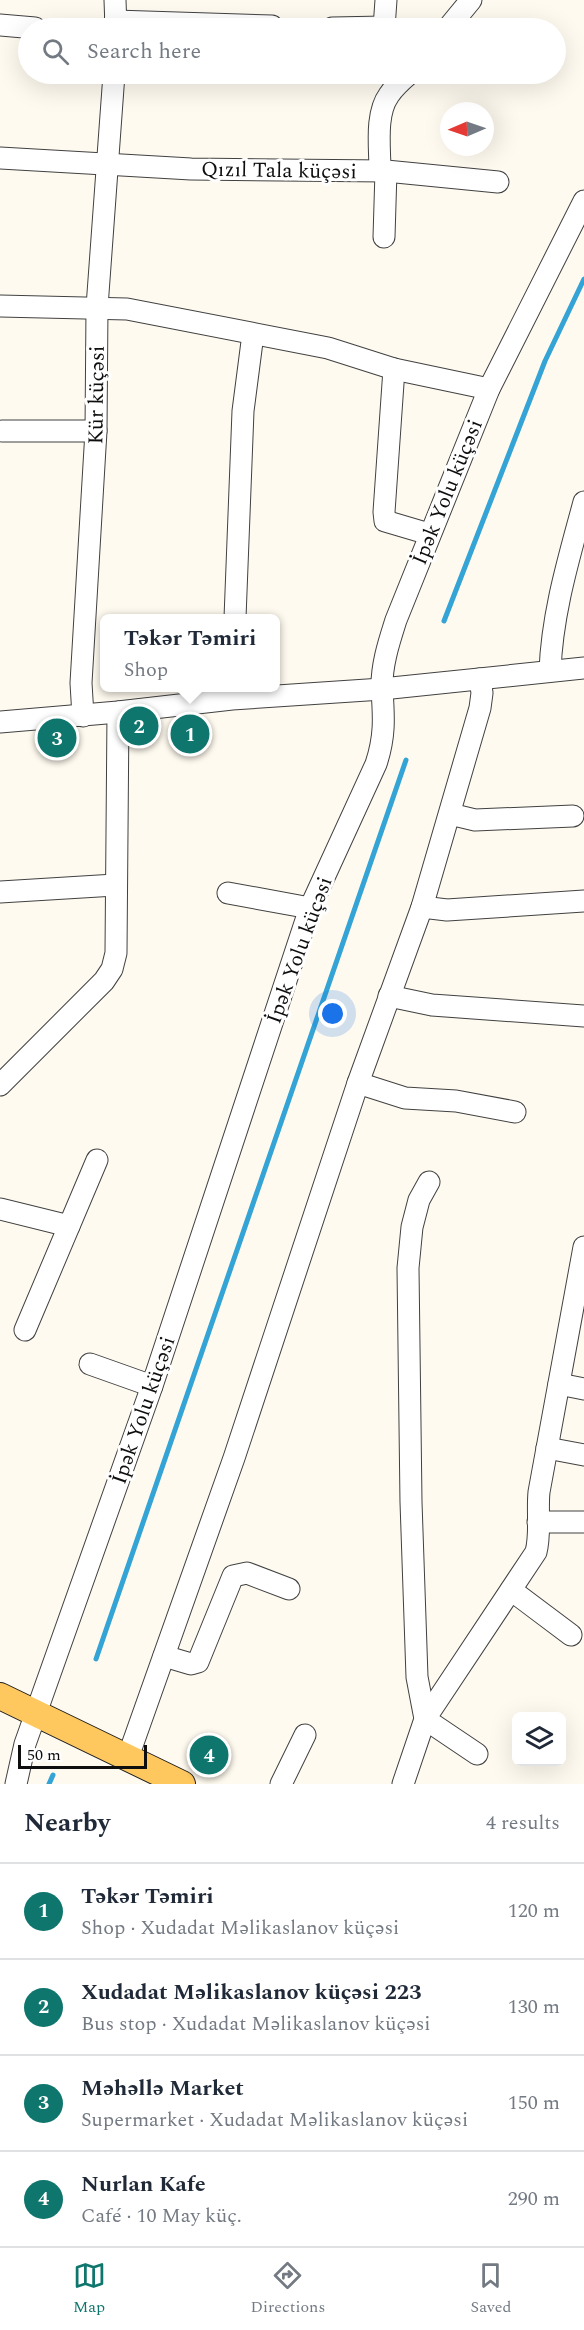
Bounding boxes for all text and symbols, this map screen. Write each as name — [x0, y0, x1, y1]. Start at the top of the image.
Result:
search box — [18, 18, 566, 84]
icon: search — [39, 35, 72, 68]
text: Search here — [87, 35, 201, 68]
north arrow — [440, 102, 494, 156]
street label: Qızıl Tala küçəsi — [201, 154, 357, 188]
street label: Kür küçəsi — [80, 345, 114, 445]
street label: İpək Yolu küçəsi — [404, 415, 492, 570]
popup — [100, 614, 280, 692]
text: Təkər Təmiri — [124, 622, 256, 655]
text: Shop — [124, 655, 168, 685]
pin: 2 — [120, 704, 158, 748]
pin: 1 — [170, 712, 210, 756]
pin: 3 — [38, 716, 76, 760]
street label: İpək Yolu küçəsi — [258, 872, 341, 1028]
your location — [318, 999, 347, 1028]
street label: İpək Yolu küçəsi — [104, 1332, 184, 1489]
map controls — [512, 1712, 566, 1766]
button: layers — [512, 1712, 566, 1766]
pin: 4 — [190, 1732, 228, 1778]
scale bar — [18, 1742, 147, 1770]
text: 50 m — [27, 1743, 61, 1767]
text: Nearby — [24, 1803, 110, 1843]
text: 4 results — [486, 1808, 560, 1838]
text: Təkər Təmiri — [81, 1880, 214, 1913]
text: 1 — [38, 1896, 49, 1926]
text: 120 m — [508, 1896, 560, 1926]
text: Shop · Xudadat Məlikaslanov küçəsi — [81, 1913, 399, 1943]
text: Xudadat Məlikaslanov küçəsi 223 — [81, 1976, 422, 2009]
text: 2 — [38, 1992, 49, 2022]
text: 130 m — [508, 1992, 560, 2022]
text: Bus stop · Xudadat Məlikaslanov küçəsi — [81, 2009, 431, 2039]
text: Məhəllə Market — [81, 2072, 244, 2105]
text: 3 — [38, 2088, 49, 2118]
text: 150 m — [508, 2088, 560, 2118]
text: Supermarket · Xudadat Məlikaslanov küçəsi — [81, 2105, 468, 2135]
text: Nurlan Kafe — [81, 2168, 206, 2201]
text: 4 — [38, 2184, 49, 2214]
text: 290 m — [508, 2184, 560, 2214]
text: Café · 10 May küç. — [81, 2201, 242, 2231]
tab: Map — [73, 2259, 106, 2319]
tab: Directions — [251, 2259, 325, 2319]
tab: Saved — [470, 2259, 511, 2319]

